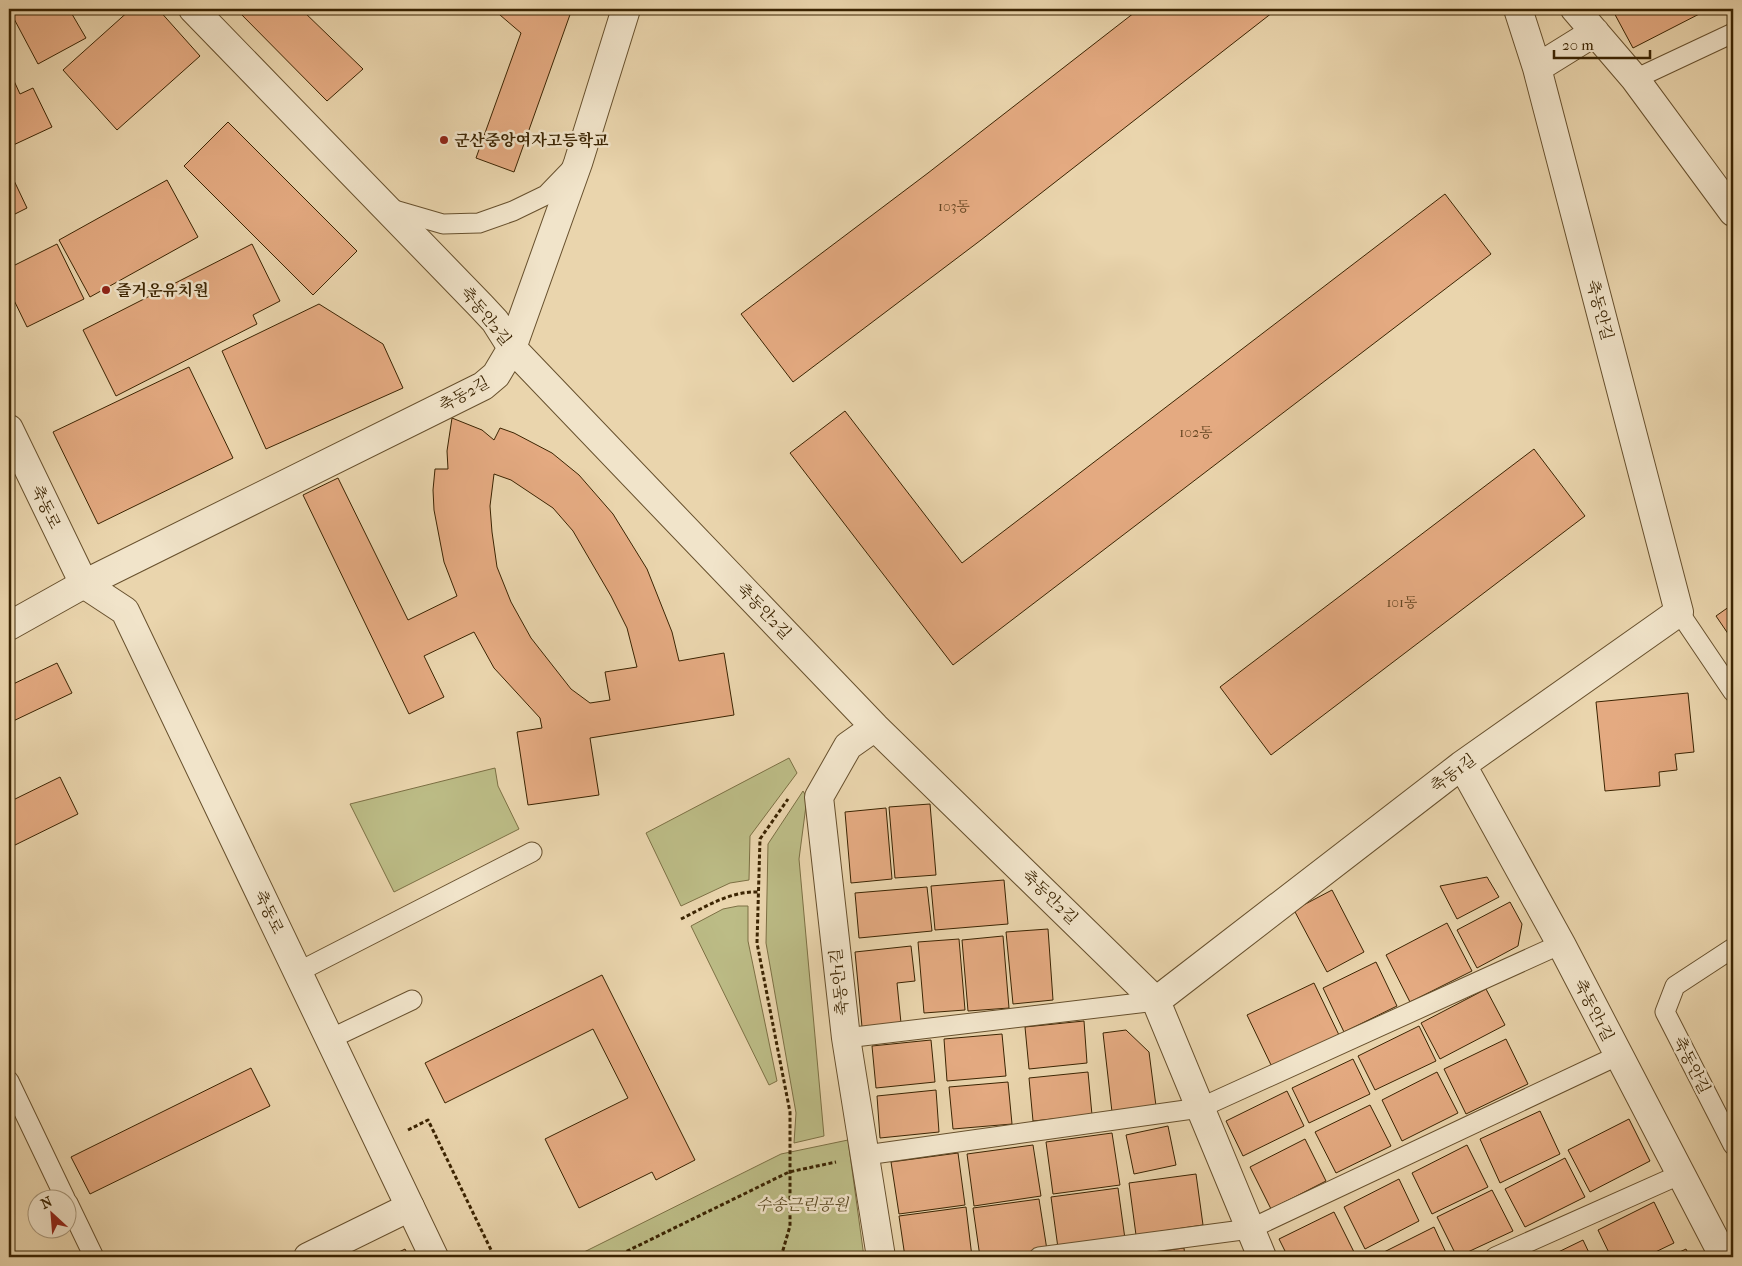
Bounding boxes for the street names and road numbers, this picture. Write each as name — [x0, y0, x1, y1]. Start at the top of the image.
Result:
street label: 축동안길 — [1583, 278, 1617, 342]
street label: 축동안2길 — [457, 283, 515, 349]
street label: 축동2길 — [436, 372, 492, 416]
street label: 축동로 — [27, 482, 65, 532]
street label: 축동안2길 — [733, 579, 795, 643]
street label: 축동1길 — [1426, 750, 1480, 796]
street label: 축동안2길 — [1018, 866, 1082, 928]
street label: 축동로 — [250, 887, 288, 937]
street label: 축동안1길 — [826, 947, 852, 1017]
street label: 축동안1길 — [1570, 976, 1618, 1044]
street label: 축동안길 — [1670, 1033, 1714, 1097]

